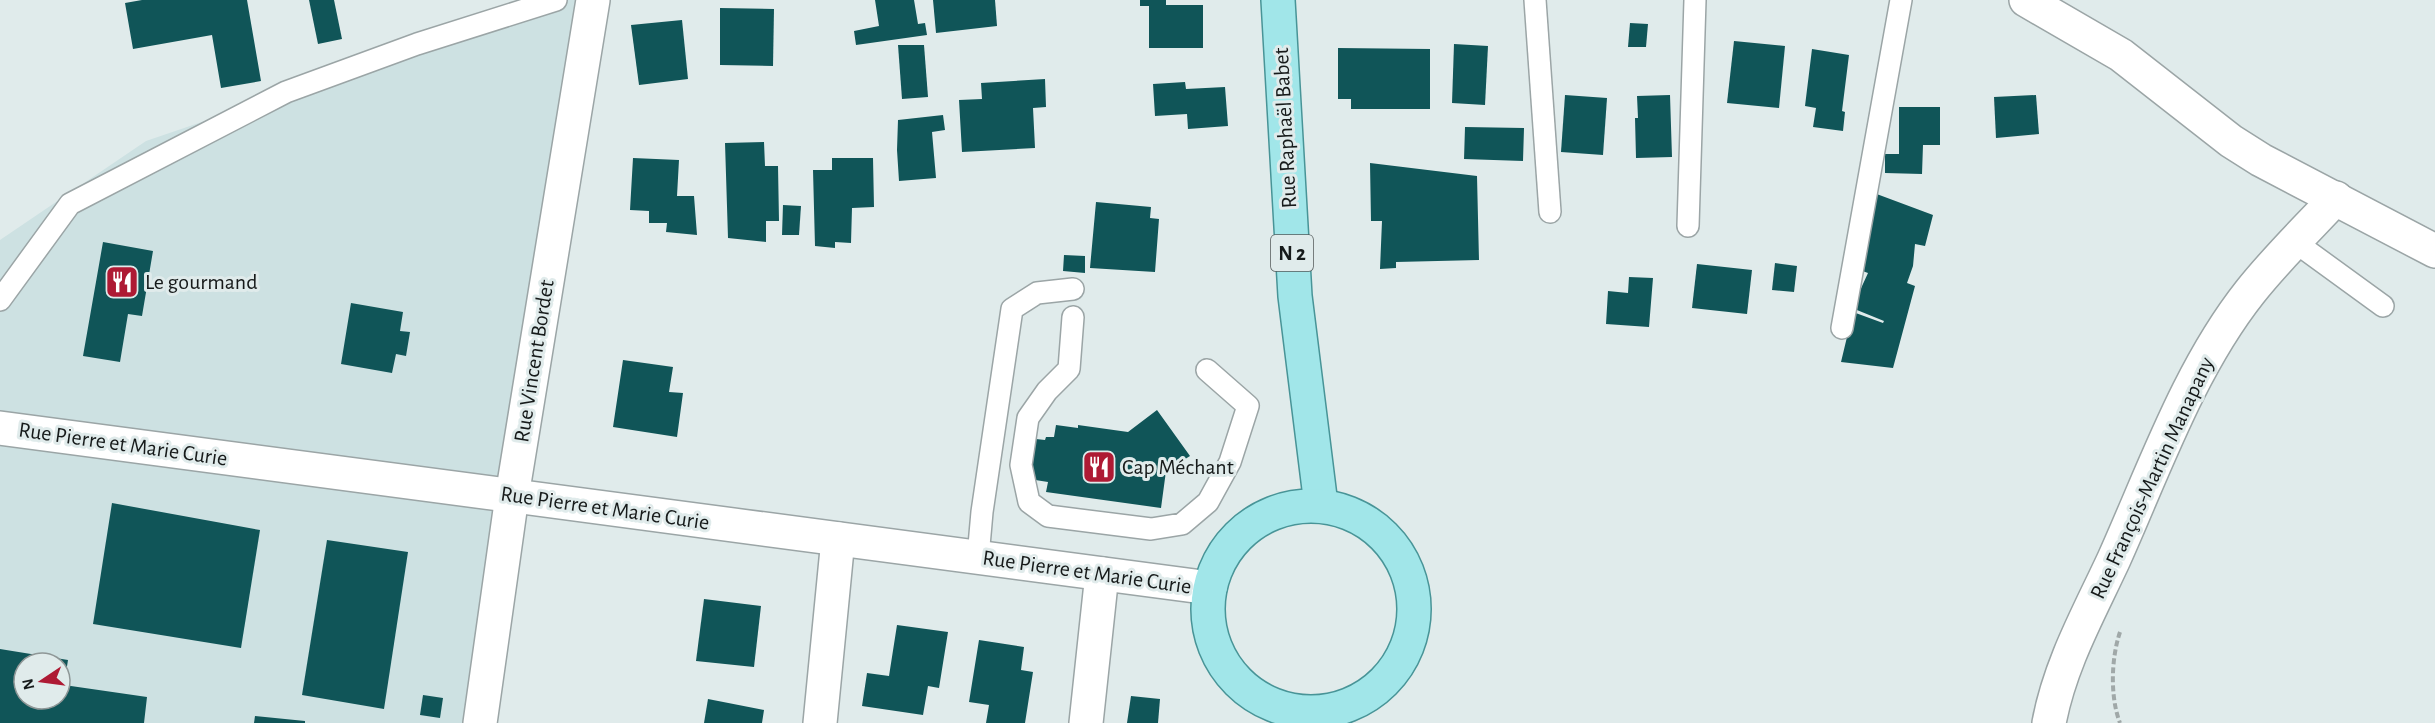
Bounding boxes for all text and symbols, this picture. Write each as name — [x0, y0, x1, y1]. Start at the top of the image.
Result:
street label: Rue Raphaël Babet — [1270, 47, 1300, 209]
road number: N 2 — [1271, 235, 1313, 271]
restaurant icon: Le gourmand — [104, 264, 140, 300]
place label: Le gourmand — [145, 271, 258, 293]
street label: Rue Vincent Bordet — [510, 278, 558, 444]
street label: Rue François-Martin Manapany — [2086, 353, 2218, 602]
street label: Rue Pierre et Marie Curie — [17, 418, 229, 470]
restaurant icon: Cap Méchant — [1081, 449, 1117, 485]
place label: Cap Méchant — [1122, 456, 1234, 478]
street label: Rue Pierre et Marie Curie — [499, 482, 711, 534]
street label: Rue Pierre et Marie Curie — [981, 546, 1193, 598]
north arrow — [12, 651, 72, 711]
text: N — [19, 677, 37, 691]

